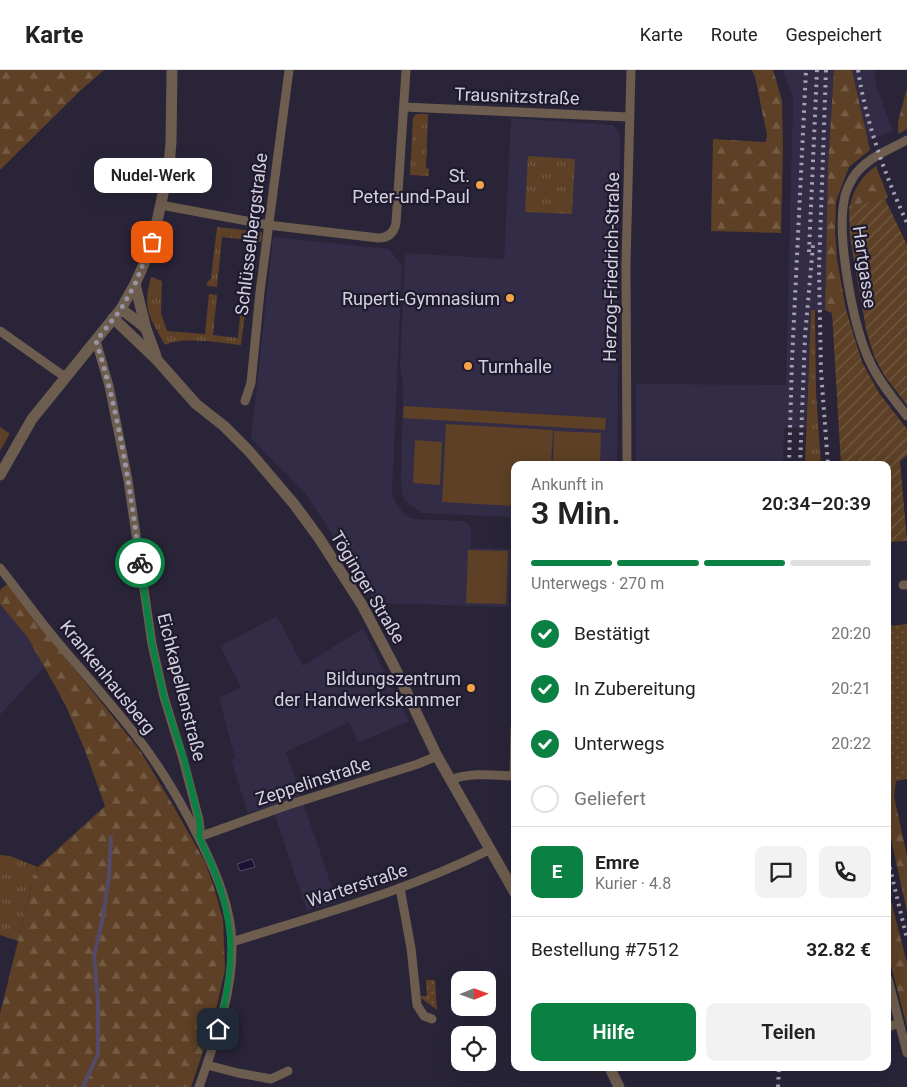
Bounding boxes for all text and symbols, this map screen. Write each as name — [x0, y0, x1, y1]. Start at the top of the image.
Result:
text: Karte — [25, 21, 84, 49]
text: Karte — [640, 24, 683, 45]
text: Route — [711, 24, 758, 45]
text: Gespeichert — [786, 24, 882, 45]
street label: Trausnitzstraße — [454, 83, 580, 109]
street label: Schlüsselbergstraße — [231, 152, 271, 316]
callout: Nudel-Werk — [93, 157, 211, 192]
place label: St. Peter-und-Paul — [352, 165, 470, 207]
text: Nudel-Werk — [111, 166, 195, 185]
street label: Herzog-Friedrich-Straße — [599, 172, 623, 362]
marker: St. Peter-und-Paul — [474, 179, 486, 191]
pin — [131, 221, 173, 263]
street label: Hartgasse — [849, 224, 881, 310]
icon: bag — [138, 228, 166, 256]
place label: Ruperti-Gymnasium — [342, 288, 500, 309]
marker: Ruperti-Gymnasium — [504, 292, 516, 304]
place label: Turnhalle — [478, 356, 552, 377]
marker: Turnhalle — [462, 360, 474, 372]
text: Ankunft in — [531, 475, 604, 494]
text: 20:34–20:39 — [762, 492, 871, 515]
text: 3 Min. — [531, 494, 621, 532]
street label: Töginger Straße — [326, 527, 410, 647]
courier — [115, 538, 165, 588]
icon: bike — [126, 549, 154, 577]
text: Unterwegs · 270 m — [531, 574, 664, 593]
street label: Eichkapellenstraße — [153, 611, 211, 763]
street label: Krankenhausberg — [56, 616, 160, 738]
icon: check — [531, 620, 559, 648]
text: Bestätigt — [574, 622, 650, 645]
text: 20:20 — [831, 624, 871, 643]
place label: Bildungszentrum der Handwerkskammer — [274, 668, 461, 710]
icon: check — [531, 675, 559, 703]
text: In Zubereitung — [574, 677, 696, 700]
text: 20:21 — [831, 679, 871, 698]
marker: Bildungszentrum der Handwerkskammer — [465, 682, 477, 694]
icon: check — [531, 730, 559, 758]
text: Unterwegs — [574, 732, 665, 755]
text: 20:22 — [831, 734, 871, 753]
street label: Zeppelinstraße — [253, 753, 373, 809]
text: Geliefert — [574, 787, 646, 810]
button: chat — [755, 846, 807, 898]
button: phone — [819, 846, 871, 898]
text: Emre — [595, 851, 639, 874]
street label: Warterstraße — [304, 859, 410, 911]
text: E — [552, 860, 562, 883]
text: Kurier · 4.8 — [595, 874, 671, 893]
text: Bestellung #7512 — [531, 938, 679, 961]
text: 32.82 € — [806, 938, 871, 961]
north arrow — [451, 971, 496, 1016]
map controls — [451, 971, 496, 1071]
button: Hilfe — [531, 1003, 696, 1061]
button: Teilen — [706, 1003, 871, 1061]
pin — [197, 1008, 239, 1050]
icon: home — [204, 1015, 232, 1043]
button: locate — [451, 1026, 496, 1071]

